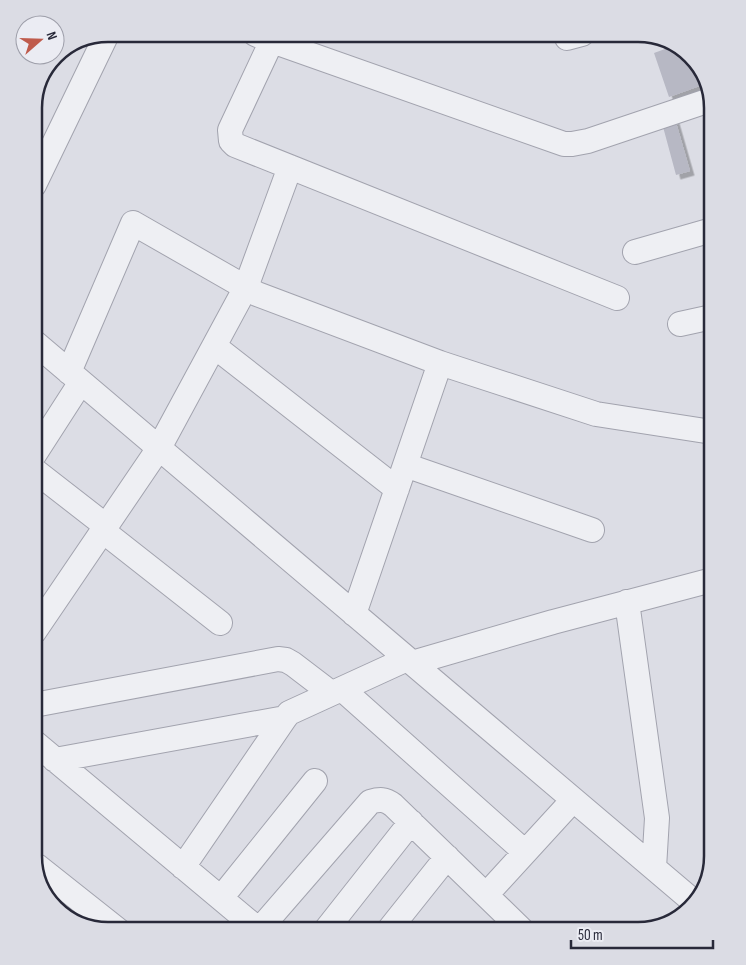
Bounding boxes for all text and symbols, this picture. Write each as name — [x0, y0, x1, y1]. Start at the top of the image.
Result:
north arrow — [15, 15, 65, 65]
text: N — [42, 29, 61, 42]
scale bar — [571, 918, 714, 950]
text: 50 m — [578, 926, 603, 945]

